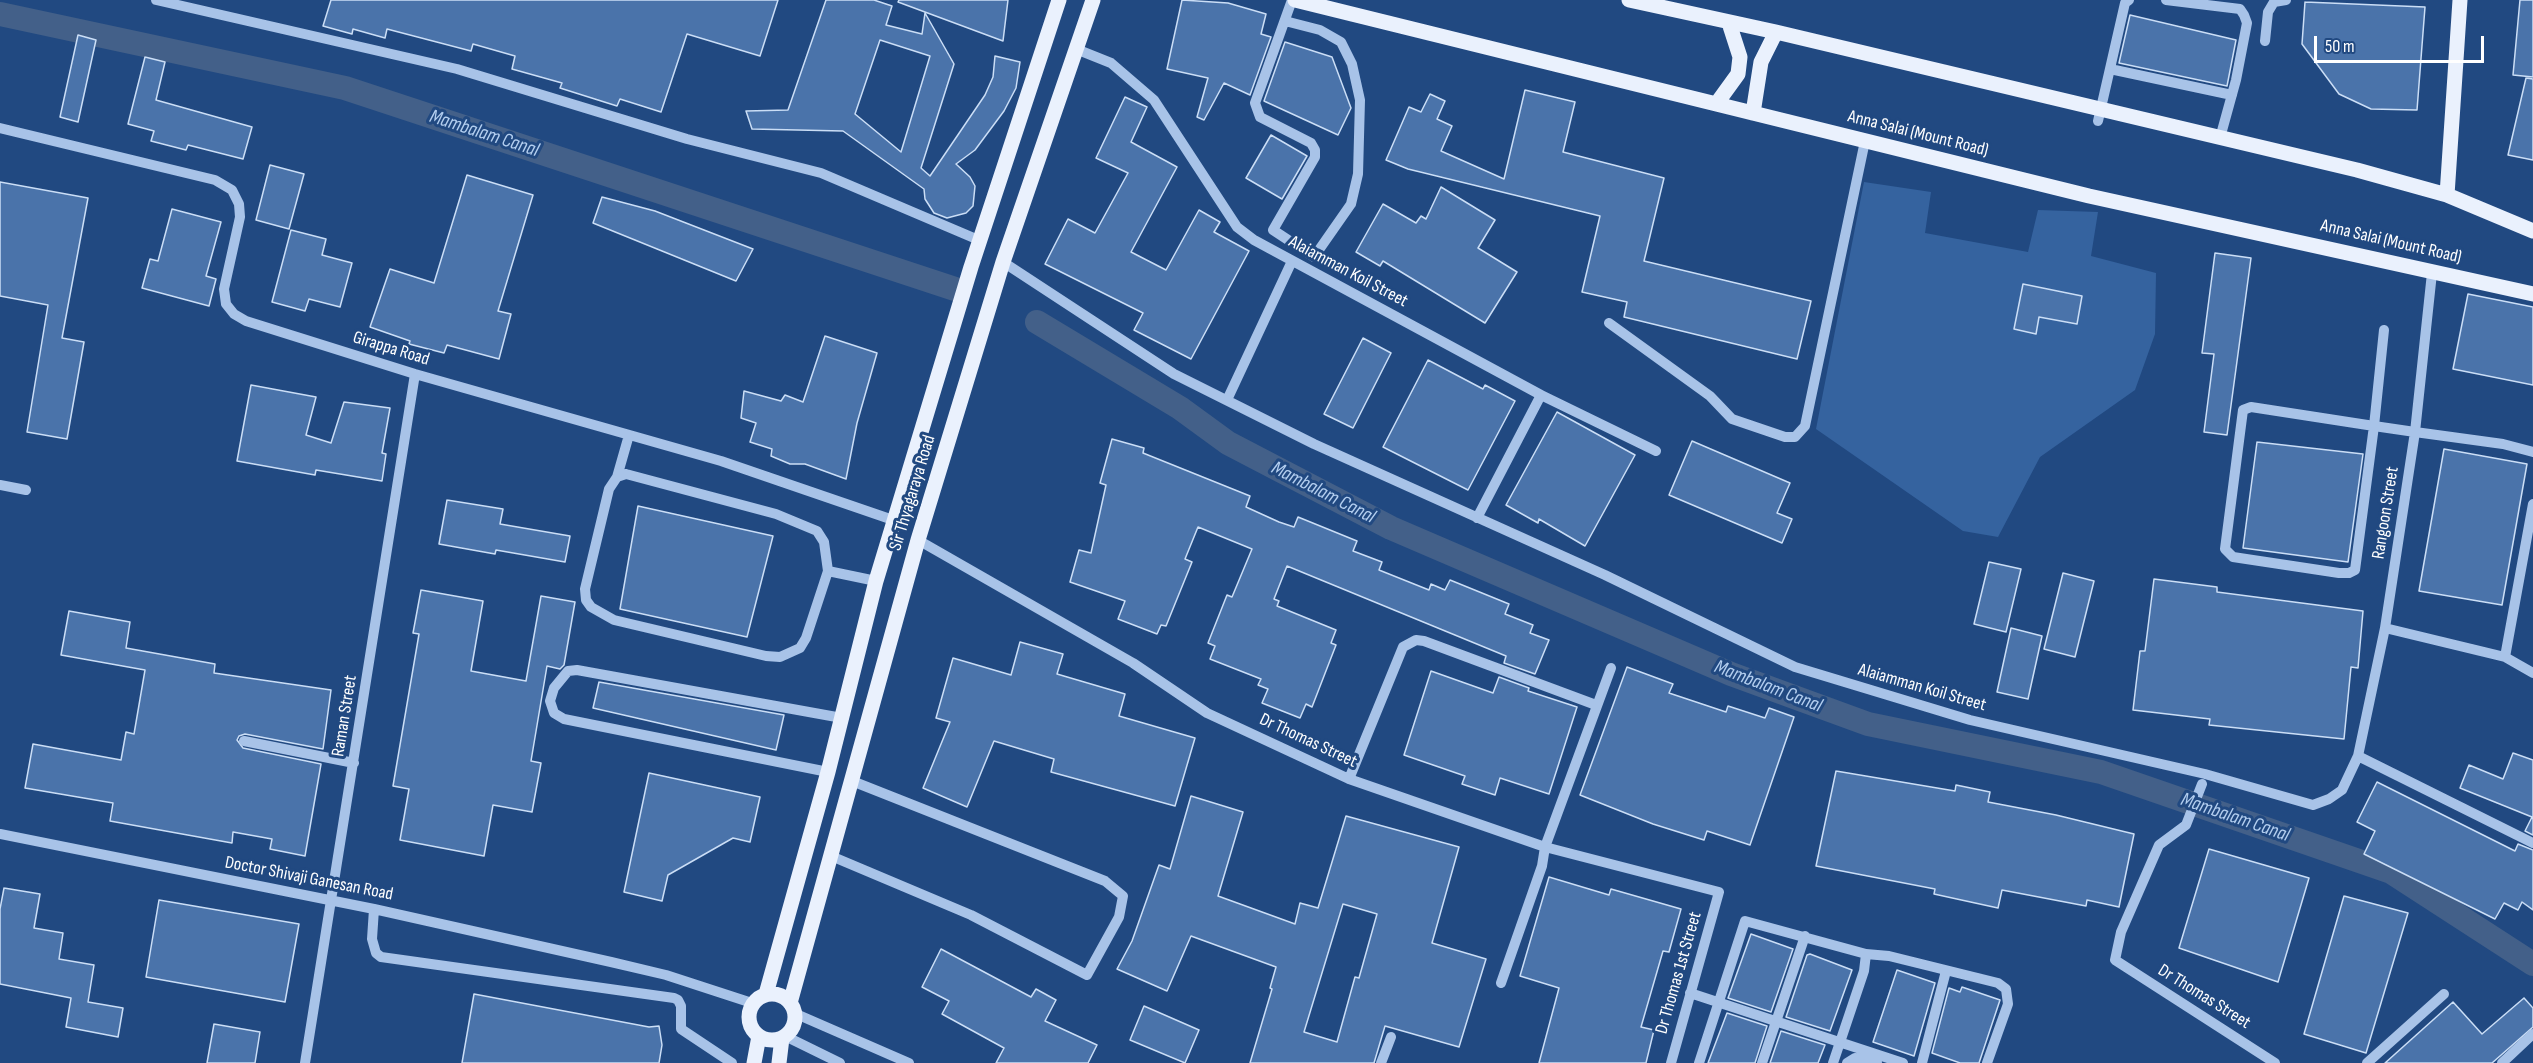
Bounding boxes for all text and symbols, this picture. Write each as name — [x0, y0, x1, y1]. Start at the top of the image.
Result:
scale bar — [2317, 24, 2486, 62]
text: 50 m — [2325, 36, 2355, 57]
water label: Mambalam Canal — [426, 105, 542, 163]
street label: Anna Salai (Mount Road) — [1846, 106, 1990, 162]
street label: Anna Salai (Mount Road) — [2318, 215, 2464, 269]
street label: Alaiamman Koil Street — [1285, 231, 1411, 313]
street label: Girappa Road — [350, 327, 432, 371]
street label: Sir Thyagaraya Road — [885, 433, 941, 553]
water label: Mambalam Canal — [1267, 457, 1379, 529]
street label: Rangoon Street — [2368, 465, 2404, 561]
water label: Mambalam Canal — [1711, 655, 1825, 719]
street label: Alaiamman Koil Street — [1856, 659, 1988, 717]
street label: Raman Street — [328, 674, 362, 758]
street label: Dr Thomas Street — [1256, 709, 1360, 773]
water label: Mambalam Canal — [2177, 788, 2293, 848]
street label: Doctor Shivaji Ganesan Road — [223, 852, 395, 906]
street label: Dr Thomas 1st Street — [1651, 909, 1707, 1037]
street label: Dr Thomas Street — [2154, 960, 2254, 1034]

